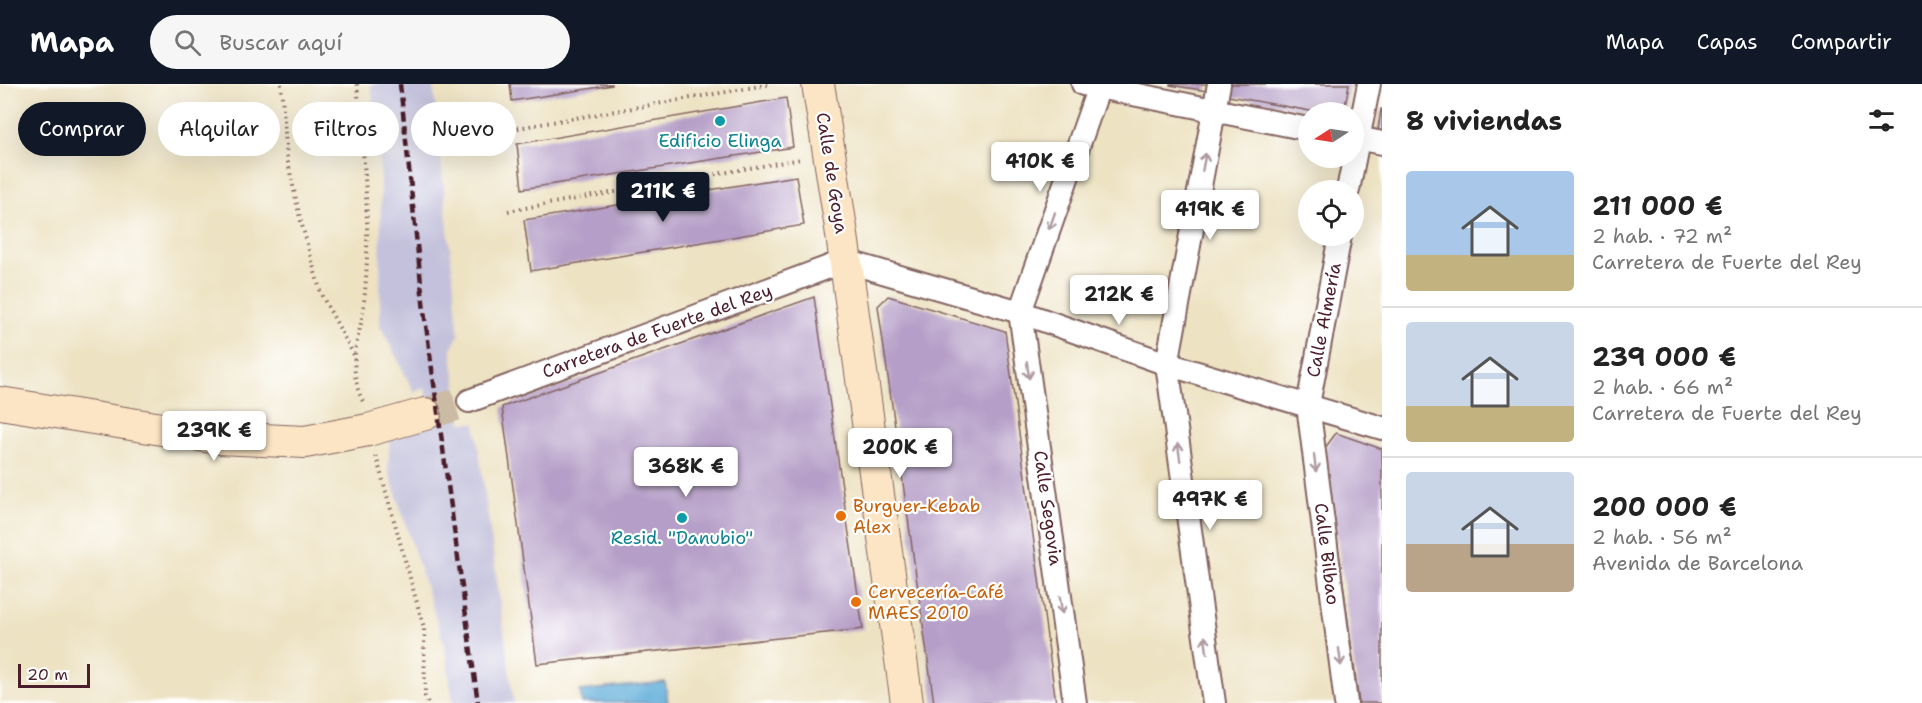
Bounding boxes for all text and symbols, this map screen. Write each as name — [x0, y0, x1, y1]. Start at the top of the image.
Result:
search box — [150, 15, 570, 69]
text: Mapa — [30, 23, 114, 61]
icon: search — [171, 26, 204, 59]
text: Buscar aquí — [219, 28, 342, 57]
text: Mapa — [1606, 28, 1664, 56]
text: Capas — [1697, 28, 1758, 56]
text: Compartir — [1791, 28, 1892, 56]
chip: Comprar — [18, 102, 146, 156]
chip: Alquilar — [158, 102, 280, 156]
chip: Filtros — [292, 102, 399, 156]
chip: Nuevo — [411, 102, 516, 156]
north arrow — [1298, 102, 1364, 168]
map controls — [1298, 102, 1364, 246]
text: 8 viviendas — [1406, 103, 1562, 138]
icon: filters — [1865, 104, 1898, 137]
street label: Calle de Goya — [811, 111, 853, 235]
marker: Edificio Elinga — [713, 114, 727, 128]
place label: Edificio Elinga — [658, 129, 782, 153]
pin: 410K € — [991, 142, 1089, 193]
text: 410K € — [1005, 148, 1075, 174]
one-way arrow — [1199, 153, 1210, 172]
pin: 211K € — [614, 172, 712, 223]
text: 211K € — [630, 178, 696, 204]
button: locate — [1298, 180, 1364, 246]
text: 211 000 € — [1592, 188, 1723, 223]
pin: 419K € — [1161, 190, 1259, 241]
icon: home — [1454, 195, 1526, 267]
text: 419K € — [1175, 196, 1245, 222]
one-way arrow — [1046, 211, 1057, 230]
text: 2 hab. · 72 m² — [1592, 223, 1732, 249]
text: Carretera de Fuerte del Rey — [1592, 249, 1862, 275]
street label: Calle Almería — [1301, 261, 1347, 379]
pin: 212K € — [1070, 275, 1168, 326]
street label: Carretera de Fuerte del Rey — [539, 278, 775, 384]
text: 212K € — [1084, 281, 1154, 307]
text: 239 000 € — [1592, 339, 1736, 374]
icon: home — [1454, 346, 1526, 418]
one-way arrow — [1023, 360, 1034, 380]
text: 2 hab. · 66 m² — [1592, 374, 1733, 400]
text: Carretera de Fuerte del Rey — [1592, 400, 1862, 426]
pin: 239K € — [165, 411, 263, 462]
text: 239K € — [176, 417, 252, 443]
pin: 200K € — [851, 428, 949, 479]
text: 200K € — [862, 434, 938, 460]
one-way arrow — [1174, 443, 1185, 462]
pin: 368K € — [637, 447, 735, 498]
street label: Calle Segovia — [1028, 449, 1068, 567]
text: 368K € — [648, 453, 724, 479]
one-way arrow — [1310, 453, 1321, 473]
pin: 497K € — [1161, 480, 1259, 531]
text: 497K € — [1172, 486, 1248, 512]
text: 200 000 € — [1592, 489, 1737, 524]
place label: Burguer-Kebab Alex — [853, 494, 980, 539]
icon: home — [1454, 496, 1526, 568]
street label: Calle Bilbao — [1309, 502, 1345, 606]
marker: Burguer-Kebab Alex — [834, 509, 848, 523]
marker: Resid. "Danubio" — [675, 511, 689, 525]
text: 2 hab. · 56 m² — [1592, 524, 1732, 550]
place label: Resid. "Danubio" — [611, 526, 753, 550]
text: Avenida de Barcelona — [1592, 550, 1803, 576]
place label: Cervecería-Café MAES 2010 — [868, 580, 1004, 625]
one-way arrow — [1056, 594, 1067, 614]
marker: Cervecería-Café MAES 2010 — [849, 595, 863, 609]
one-way arrow — [1200, 636, 1211, 655]
one-way arrow — [1335, 646, 1346, 666]
scale bar — [18, 661, 90, 688]
text: 20 m — [27, 664, 68, 685]

